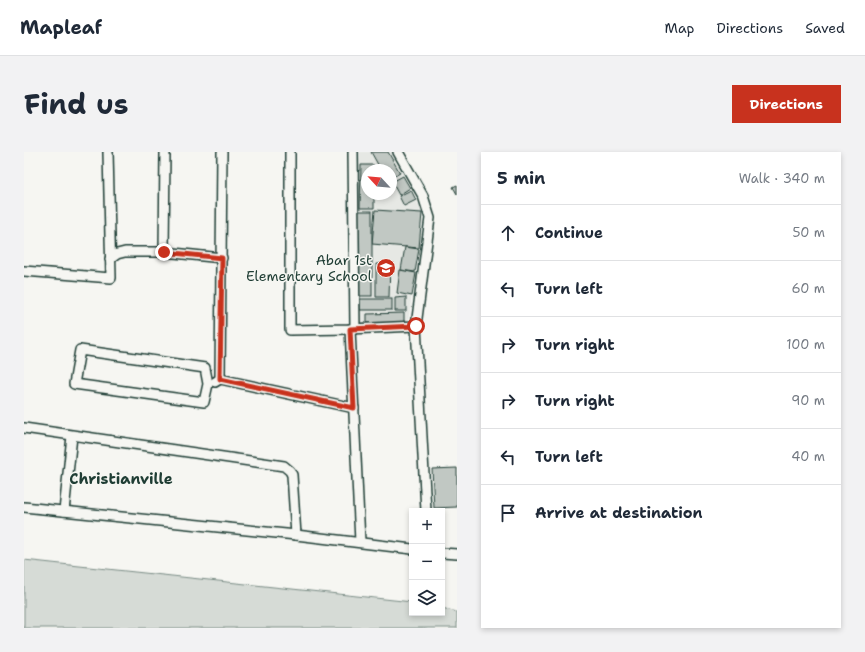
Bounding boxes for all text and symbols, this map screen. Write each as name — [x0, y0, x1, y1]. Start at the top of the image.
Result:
text: Mapleaf — [20, 15, 102, 40]
text: Map — [665, 19, 695, 37]
text: Directions — [717, 19, 783, 37]
text: Saved — [805, 19, 845, 37]
text: Find us — [24, 85, 129, 123]
button: Directions — [732, 85, 841, 123]
north arrow — [361, 164, 397, 200]
text: 5 min — [497, 167, 545, 189]
text: Walk · 340 m — [739, 170, 825, 187]
icon: ahead — [497, 222, 519, 244]
text: Continue — [535, 223, 603, 243]
text: 50 m — [792, 224, 825, 241]
route end — [155, 243, 173, 261]
place label: Abar 1st Elementary School — [246, 251, 373, 285]
school or university icon: Abar 1st Elementary School — [375, 257, 397, 279]
icon: left — [497, 278, 519, 300]
text: Turn left — [535, 279, 603, 299]
text: 60 m — [792, 280, 825, 297]
route start — [407, 317, 425, 335]
icon: right — [497, 334, 519, 356]
text: Turn right — [535, 335, 615, 355]
text: 100 m — [786, 336, 825, 353]
icon: right — [497, 390, 519, 412]
text: Turn right — [535, 391, 615, 411]
text: 90 m — [791, 392, 825, 409]
icon: left — [497, 446, 519, 468]
text: Turn left — [535, 447, 603, 467]
text: 40 m — [791, 448, 825, 465]
district label: Christianville — [69, 469, 173, 489]
icon: arrive — [497, 502, 519, 524]
text: Arrive at destination — [535, 503, 703, 523]
map controls — [409, 508, 445, 616]
button: + — [409, 508, 445, 544]
button: − — [409, 544, 445, 580]
button: layers — [409, 580, 445, 616]

